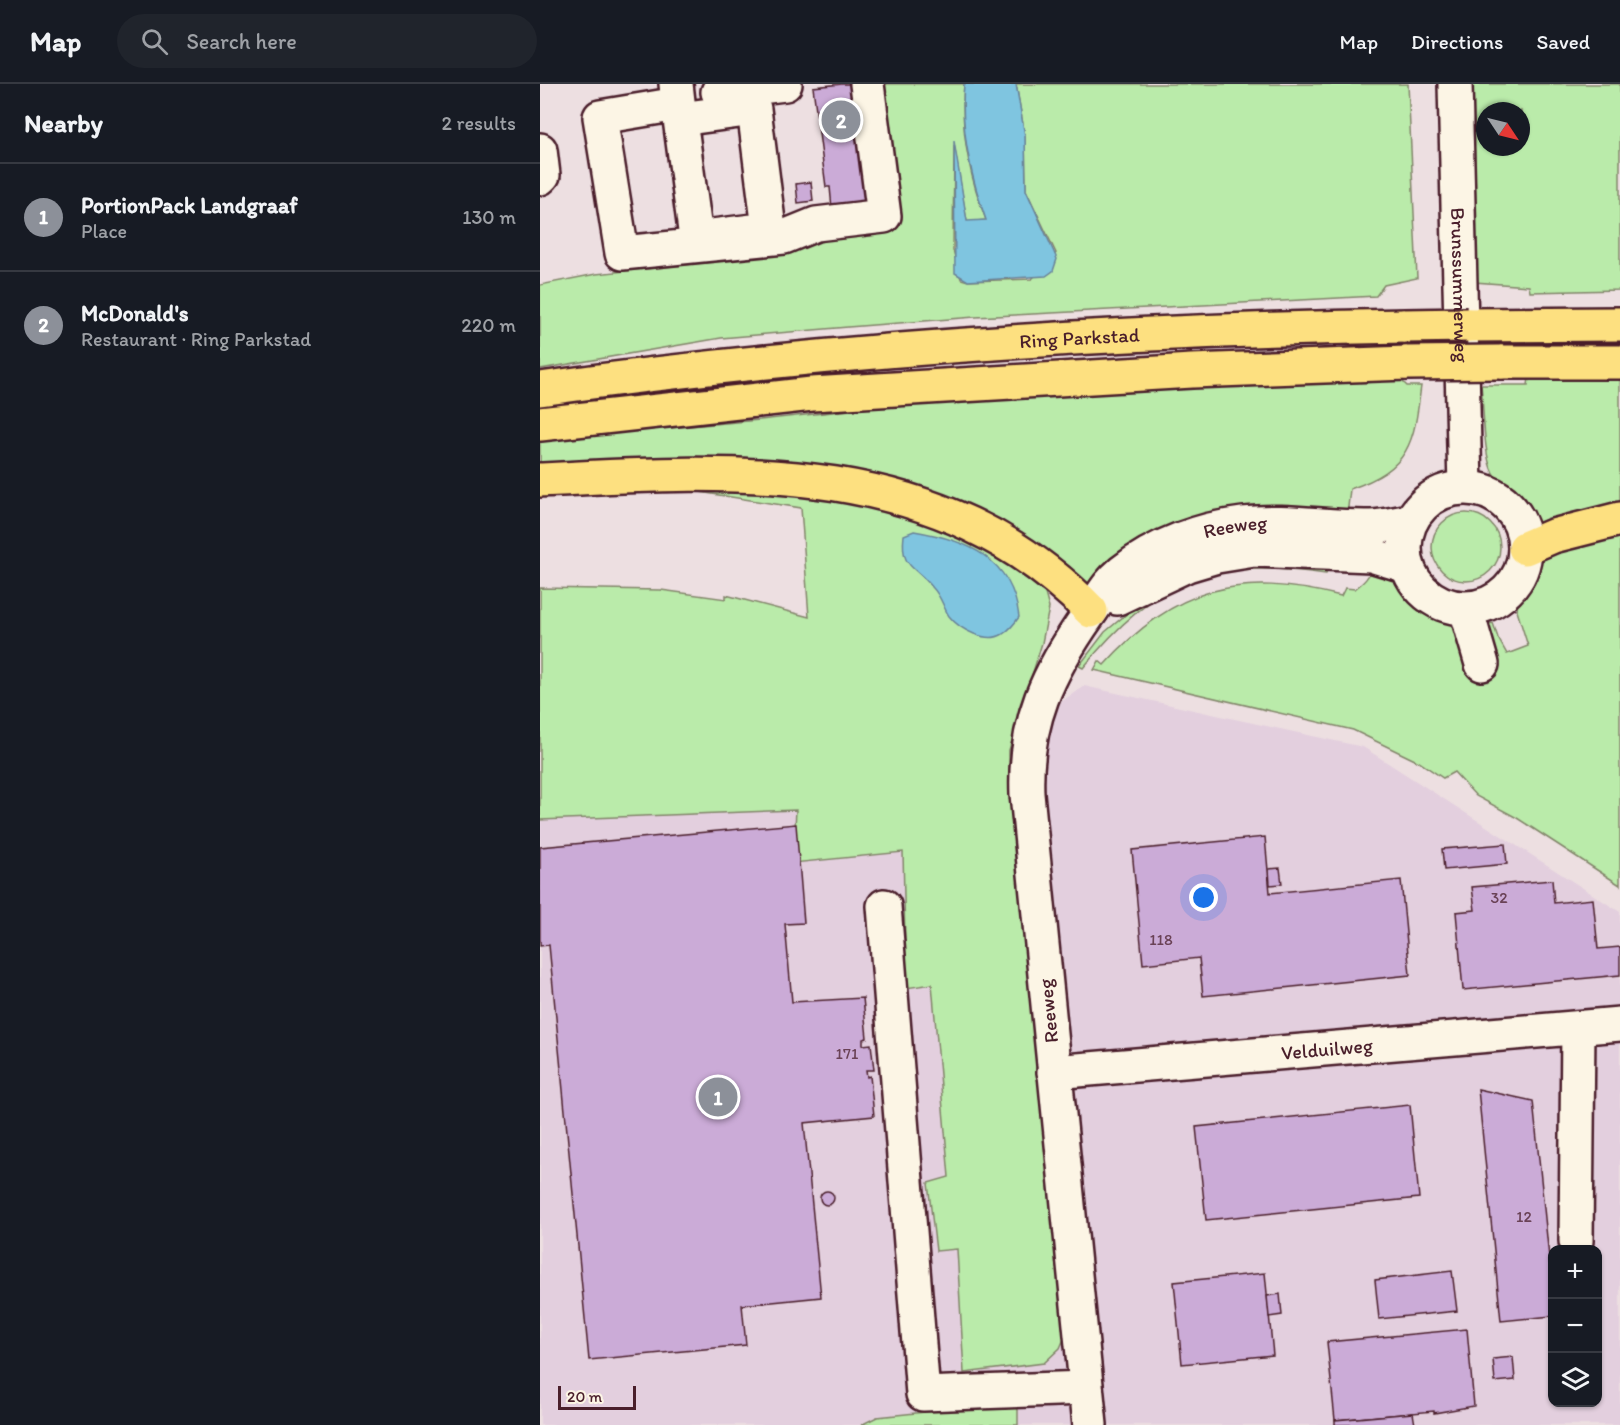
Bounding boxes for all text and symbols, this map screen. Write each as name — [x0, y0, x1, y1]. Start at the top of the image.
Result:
search box — [117, 14, 537, 68]
text: Map — [30, 24, 81, 58]
icon: search — [138, 25, 171, 58]
text: Search here — [186, 28, 297, 55]
text: Map — [1340, 29, 1378, 54]
text: Directions — [1411, 29, 1503, 54]
text: Saved — [1536, 29, 1590, 54]
pin: 2 — [822, 98, 860, 142]
north arrow — [1476, 102, 1530, 156]
text: Nearby — [24, 107, 103, 139]
text: 2 results — [442, 111, 516, 135]
text: PortionPack Landgraaf — [81, 192, 298, 219]
text: 1 — [39, 205, 48, 229]
text: 130 m — [462, 205, 516, 229]
street label: Brunssummerweg — [1446, 207, 1474, 364]
text: Place — [81, 219, 127, 243]
text: McDonald's — [81, 300, 189, 327]
text: 2 — [38, 313, 49, 337]
text: 220 m — [461, 313, 516, 337]
street label: Ring Parkstad — [1018, 323, 1140, 353]
text: Restaurant · Ring Parkstad — [81, 327, 311, 351]
street label: Reeweg — [1201, 510, 1268, 543]
your location — [1189, 883, 1218, 912]
house number: 32 — [1490, 888, 1508, 907]
house number: 118 — [1149, 930, 1173, 949]
street label: Reeweg — [1033, 977, 1063, 1044]
street label: Velduilweg — [1280, 1033, 1375, 1065]
house number: 171 — [836, 1044, 859, 1063]
pin: 1 — [698, 1074, 738, 1120]
house number: 12 — [1516, 1207, 1533, 1226]
map controls — [1548, 1245, 1602, 1407]
button: + — [1548, 1245, 1602, 1299]
button: − — [1548, 1299, 1602, 1353]
button: layers — [1548, 1353, 1602, 1407]
scale bar — [558, 1383, 636, 1410]
text: 20 m — [567, 1387, 602, 1406]

